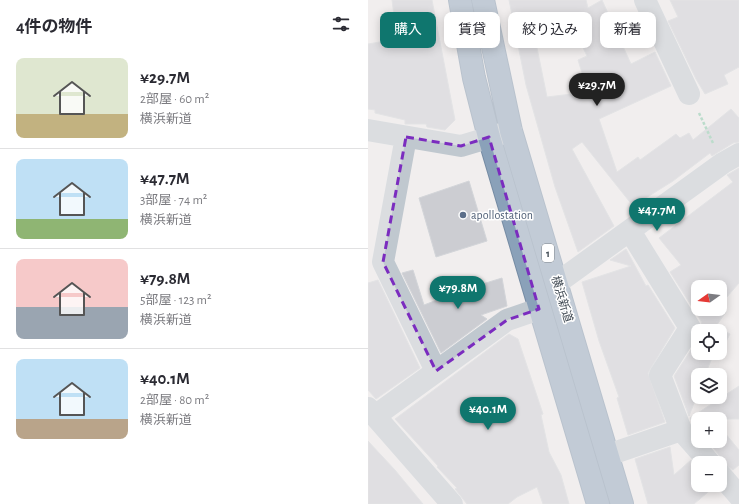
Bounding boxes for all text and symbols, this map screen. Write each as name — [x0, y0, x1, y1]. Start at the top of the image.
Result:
chip: 購入 — [380, 12, 436, 48]
chip: 賃貸 — [444, 12, 500, 48]
chip: 絞り込み — [508, 12, 592, 48]
chip: 新着 — [600, 12, 656, 48]
icon: filters — [330, 13, 352, 35]
text: 4件の物件 — [16, 18, 93, 35]
text: ¥29.7M — [140, 69, 190, 86]
pin: ¥29.7M — [564, 73, 630, 107]
icon: home — [48, 74, 96, 122]
text: ¥29.7M — [578, 79, 616, 92]
text: 2部屋 · 60 m² — [140, 93, 209, 106]
text: 横浜新道 — [140, 113, 192, 126]
text: ¥47.7M — [140, 170, 190, 187]
icon: home — [48, 175, 96, 223]
text: 3部屋 · 74 m² — [140, 194, 207, 207]
pin: ¥47.7M — [624, 198, 690, 232]
text: ¥47.7M — [638, 204, 676, 217]
place label: apollostation — [471, 209, 533, 221]
marker: apollostation — [458, 210, 468, 220]
text: 横浜新道 — [140, 214, 192, 227]
road number: 1 — [542, 244, 554, 262]
text: ¥79.8M — [140, 270, 190, 287]
street label: 横浜新道 — [549, 274, 576, 324]
icon: home — [48, 275, 96, 323]
pin: ¥79.8M — [425, 276, 491, 310]
north arrow — [691, 280, 727, 316]
map controls — [691, 280, 727, 492]
text: ¥79.8M — [439, 282, 477, 295]
text: 5部屋 · 123 m² — [140, 294, 212, 307]
text: 横浜新道 — [140, 314, 192, 327]
button: locate — [691, 324, 727, 360]
button: layers — [691, 368, 727, 404]
text: ¥40.1M — [140, 370, 190, 387]
icon: home — [48, 375, 96, 423]
text: 2部屋 · 80 m² — [140, 394, 209, 407]
pin: ¥40.1M — [455, 397, 521, 431]
text: ¥40.1M — [469, 403, 507, 416]
button: + — [691, 412, 727, 448]
text: 横浜新道 — [140, 414, 192, 427]
button: − — [691, 456, 727, 492]

